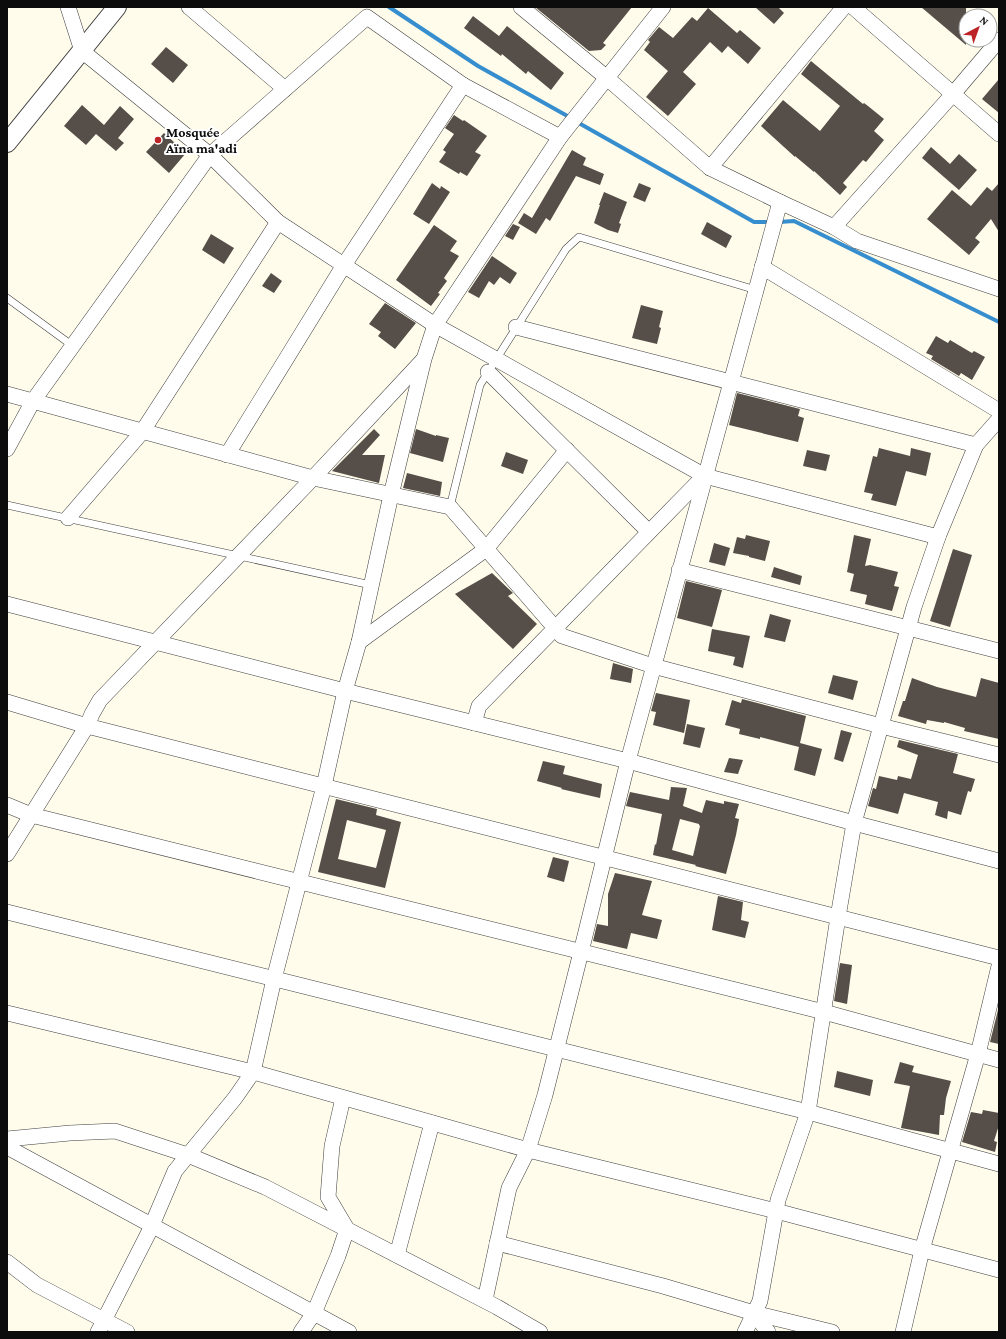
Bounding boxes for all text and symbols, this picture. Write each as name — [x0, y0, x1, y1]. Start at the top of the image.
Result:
north arrow — [958, 8, 998, 48]
text: N — [978, 13, 992, 28]
place label: Mosquée Aïna ma'adi — [165, 124, 237, 156]
marker: Mosquée Aïna ma'adi — [153, 135, 163, 145]

